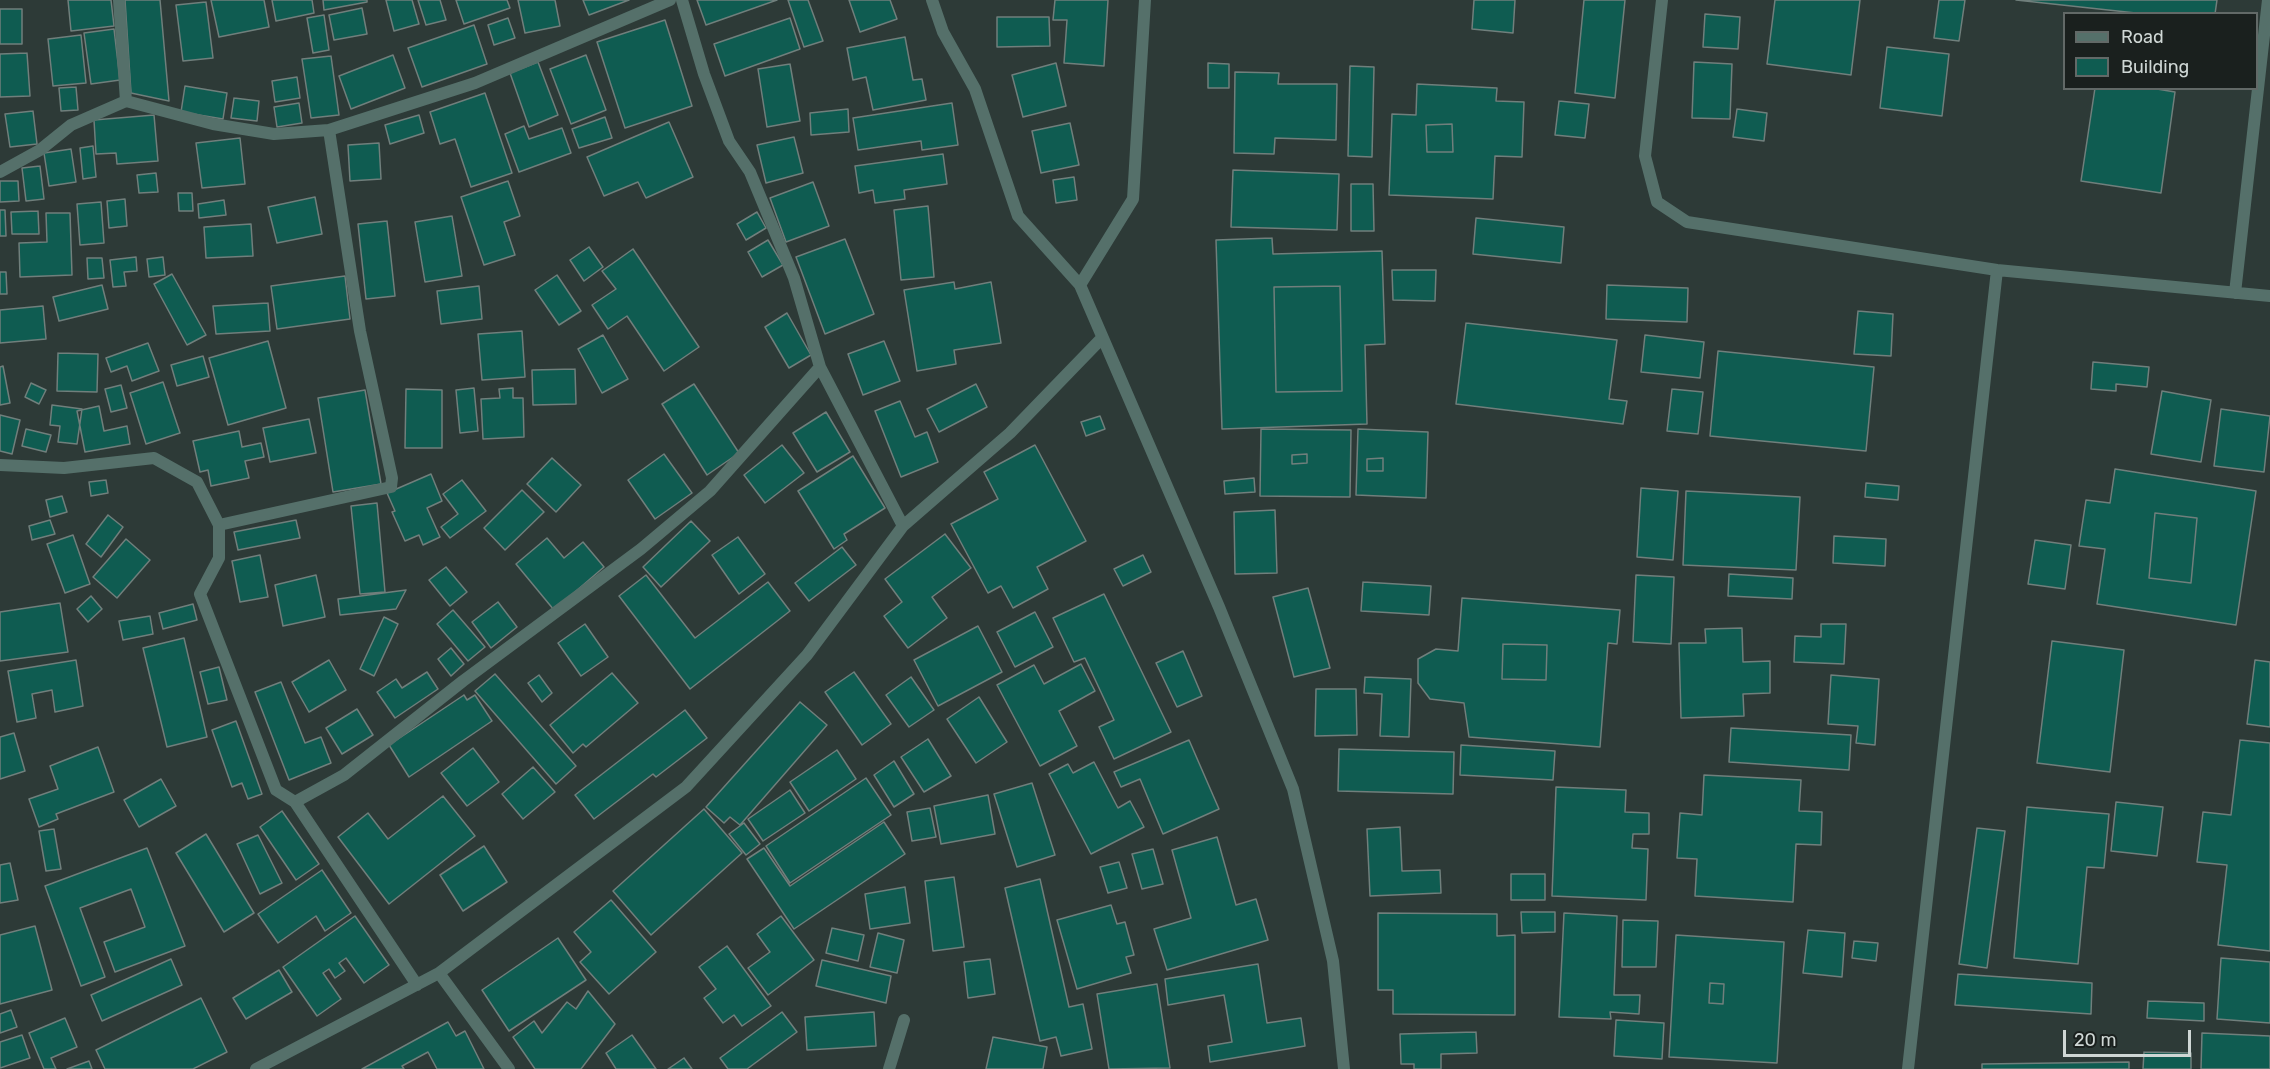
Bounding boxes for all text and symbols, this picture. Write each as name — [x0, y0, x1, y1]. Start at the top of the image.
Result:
legend — [2063, 12, 2258, 90]
text: Road — [2121, 26, 2164, 48]
text: Building — [2121, 56, 2189, 78]
scale bar — [2066, 1018, 2194, 1056]
text: 20 m — [2074, 1029, 2116, 1051]

